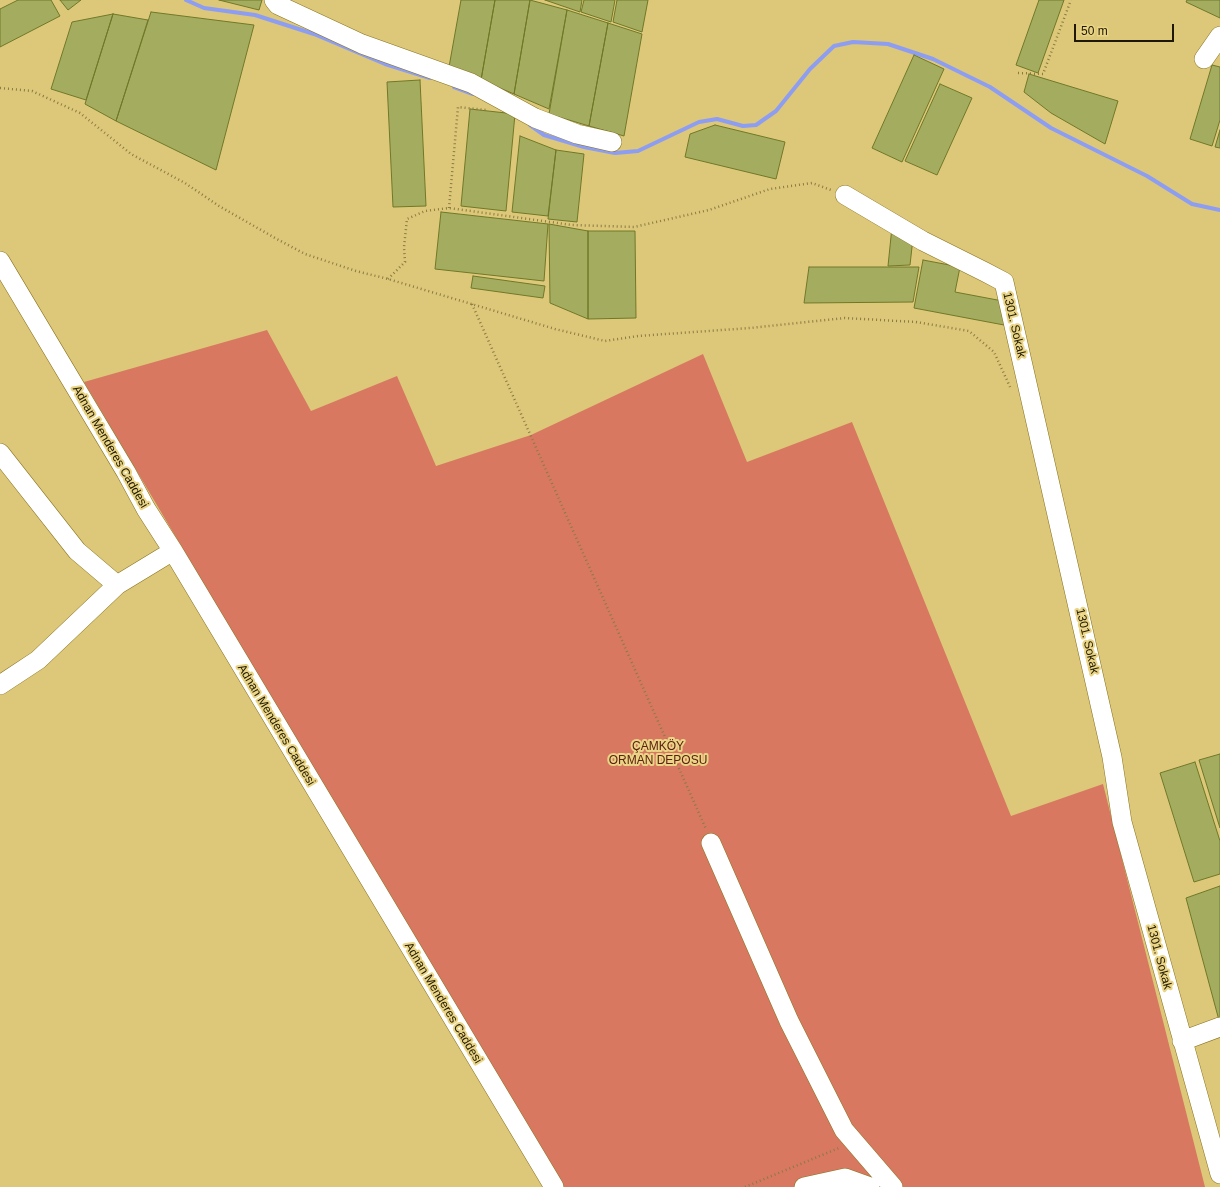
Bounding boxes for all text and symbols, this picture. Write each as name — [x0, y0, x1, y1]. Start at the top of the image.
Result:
scale bar — [1076, 16, 1176, 42]
text: 50 m — [1081, 24, 1108, 38]
street label: 1301. Sokak — [999, 291, 1029, 359]
street label: Adnan Menderes Caddesi — [69, 383, 151, 511]
street label: 1301. Sokak — [1072, 607, 1102, 675]
street label: Adnan Menderes Caddesi — [234, 662, 318, 788]
park label: ÇAMKÖY ORMAN DEPOSU — [609, 740, 707, 768]
street label: 1301. Sokak — [1143, 923, 1175, 991]
street label: Adnan Menderes Caddesi — [401, 940, 485, 1066]

